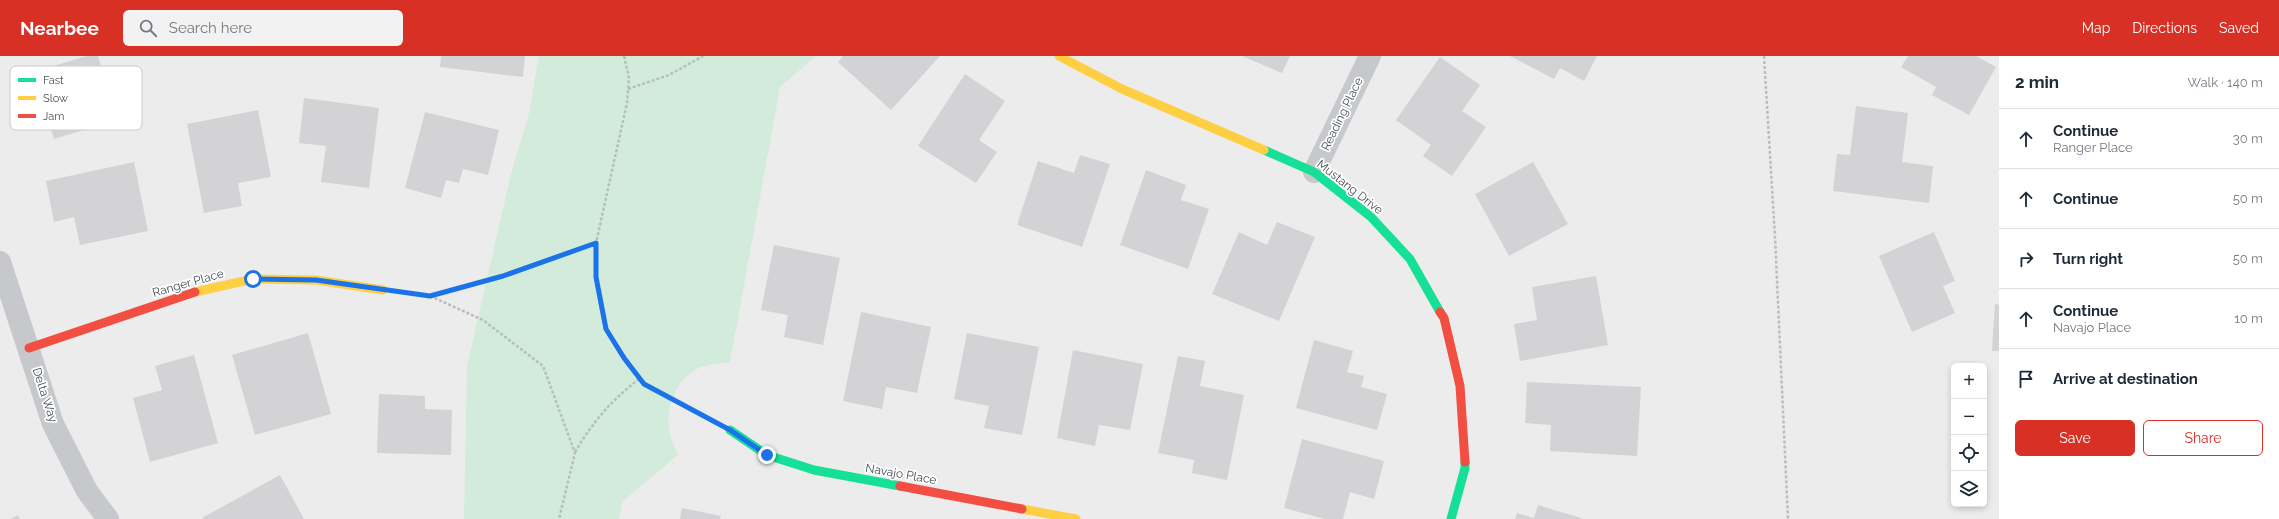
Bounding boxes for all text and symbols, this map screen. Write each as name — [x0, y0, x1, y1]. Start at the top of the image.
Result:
search box — [123, 10, 403, 46]
text: Nearbee — [20, 17, 99, 39]
icon: search — [137, 17, 159, 39]
text: Search here — [169, 19, 252, 37]
text: Map — [2082, 20, 2110, 36]
text: Directions — [2132, 20, 2197, 36]
text: Saved — [2219, 20, 2259, 36]
legend — [10, 66, 142, 130]
text: 2 min — [2015, 72, 2059, 92]
text: Fast — [43, 74, 64, 87]
street label: Reading Place — [1318, 75, 1366, 153]
text: Walk · 140 m — [2188, 75, 2263, 90]
text: Slow — [43, 92, 68, 105]
text: Jam — [43, 110, 64, 123]
text: Continue — [2053, 122, 2118, 140]
icon: ahead — [2015, 128, 2037, 150]
text: 30 m — [2233, 131, 2263, 146]
text: Ranger Place — [2053, 140, 2133, 155]
street label: Mustang Drive — [1314, 157, 1386, 217]
icon: ahead — [2015, 188, 2037, 210]
text: Continue — [2053, 190, 2118, 208]
text: 50 m — [2233, 191, 2263, 206]
icon: right — [2015, 248, 2037, 270]
text: Turn right — [2053, 250, 2123, 268]
text: 50 m — [2233, 251, 2263, 266]
street label: Ranger Place — [151, 266, 225, 300]
route start — [244, 270, 262, 288]
text: Continue — [2053, 302, 2118, 320]
icon: ahead — [2015, 308, 2037, 330]
text: 10 m — [2234, 311, 2263, 326]
text: Navajo Place — [2053, 320, 2131, 335]
map controls — [1951, 363, 1987, 507]
button: + — [1951, 363, 1987, 399]
street label: Delta Way — [30, 366, 61, 425]
icon: arrive — [2015, 368, 2037, 390]
text: Arrive at destination — [2053, 370, 2198, 388]
button: − — [1951, 399, 1987, 435]
button: Save — [2015, 420, 2135, 456]
button: Share — [2143, 420, 2263, 456]
button: locate — [1951, 435, 1987, 471]
route end — [758, 446, 776, 464]
street label: Navajo Place — [864, 461, 938, 487]
button: layers — [1951, 471, 1987, 507]

